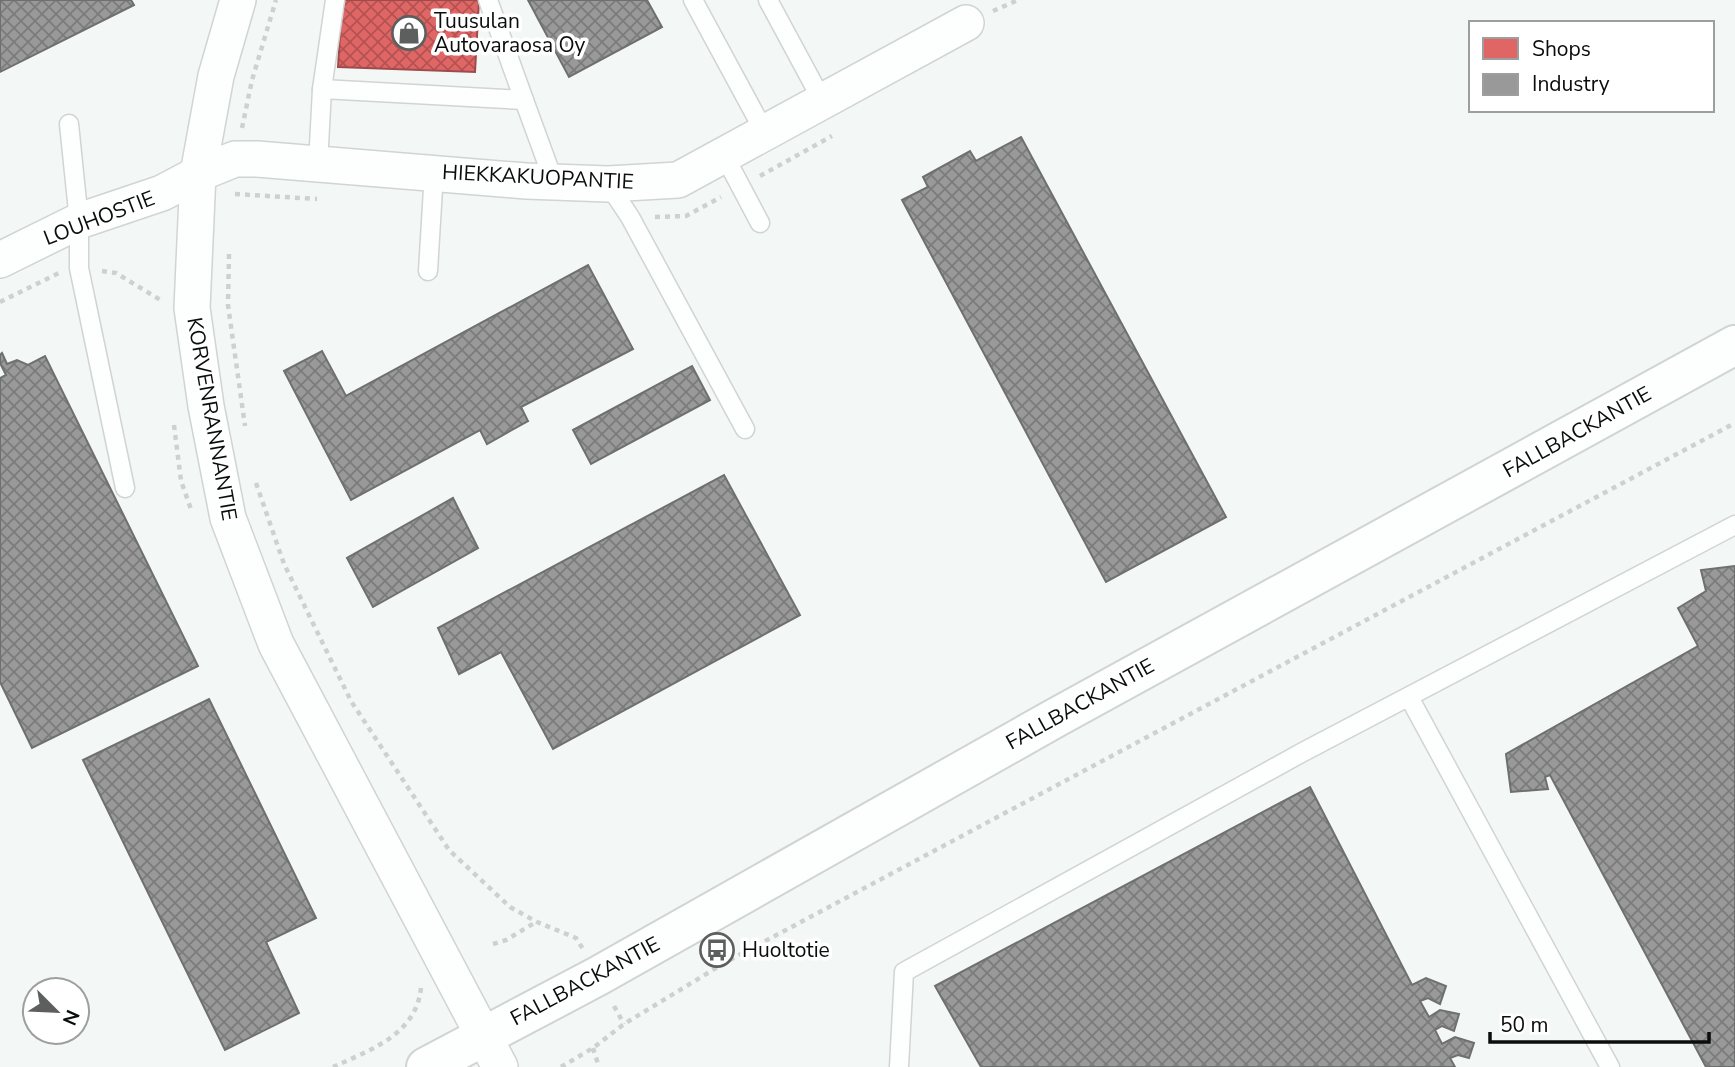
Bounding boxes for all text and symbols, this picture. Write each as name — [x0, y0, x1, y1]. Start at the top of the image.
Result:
place label: Tuusulan Autovaraosa Oy — [434, 7, 586, 59]
shop icon: Tuusulan Autovaraosa Oy — [390, 14, 428, 52]
legend — [1469, 21, 1714, 112]
text: Shops — [1532, 35, 1591, 63]
text: Industry — [1532, 70, 1610, 98]
street label: HIEKKAKUOPANTIE — [442, 158, 634, 196]
street label: LOUHOSTIE — [39, 184, 159, 252]
street label: KORVENRANNANTIE — [180, 315, 244, 523]
street label: FALLBACKANTIE — [1498, 380, 1656, 484]
street label: FALLBACKANTIE — [1001, 652, 1159, 756]
street label: FALLBACKANTIE — [505, 930, 665, 1032]
bus stop icon: Huoltotie — [698, 931, 736, 969]
place label: Huoltotie — [742, 936, 830, 964]
north arrow — [21, 976, 91, 1046]
scale bar — [1490, 1000, 1709, 1044]
text: N — [56, 1006, 85, 1029]
text: 50 m — [1500, 1011, 1549, 1039]

